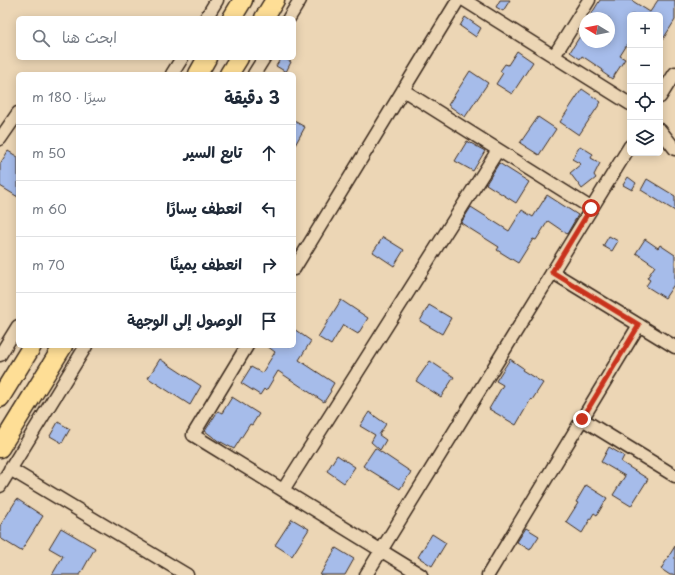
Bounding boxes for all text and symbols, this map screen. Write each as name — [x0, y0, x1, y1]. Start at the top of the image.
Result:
north arrow — [579, 12, 615, 48]
map controls — [627, 12, 663, 156]
button: + — [627, 12, 663, 48]
search box — [16, 16, 296, 60]
text: ابحث هنا — [62, 25, 117, 48]
icon: search — [30, 27, 52, 49]
button: − — [627, 48, 663, 84]
text: 3 دقيقة — [224, 84, 280, 110]
button: locate — [627, 84, 663, 120]
text: سيرًا · 180 m — [32, 87, 106, 106]
button: layers — [627, 120, 663, 156]
text: تابع السير — [184, 140, 242, 163]
icon: ahead — [258, 142, 280, 164]
text: 50 m — [32, 143, 66, 162]
text: انعطف يسارًا — [166, 196, 242, 219]
icon: left — [258, 198, 280, 220]
text: 60 m — [32, 199, 67, 218]
route start — [582, 199, 600, 217]
text: انعطف يمينًا — [170, 252, 242, 275]
icon: right — [258, 254, 280, 276]
text: 70 m — [32, 255, 65, 274]
text: الوصول إلى الوجهة — [127, 308, 242, 331]
icon: arrive — [258, 310, 280, 332]
route end — [573, 410, 591, 428]

